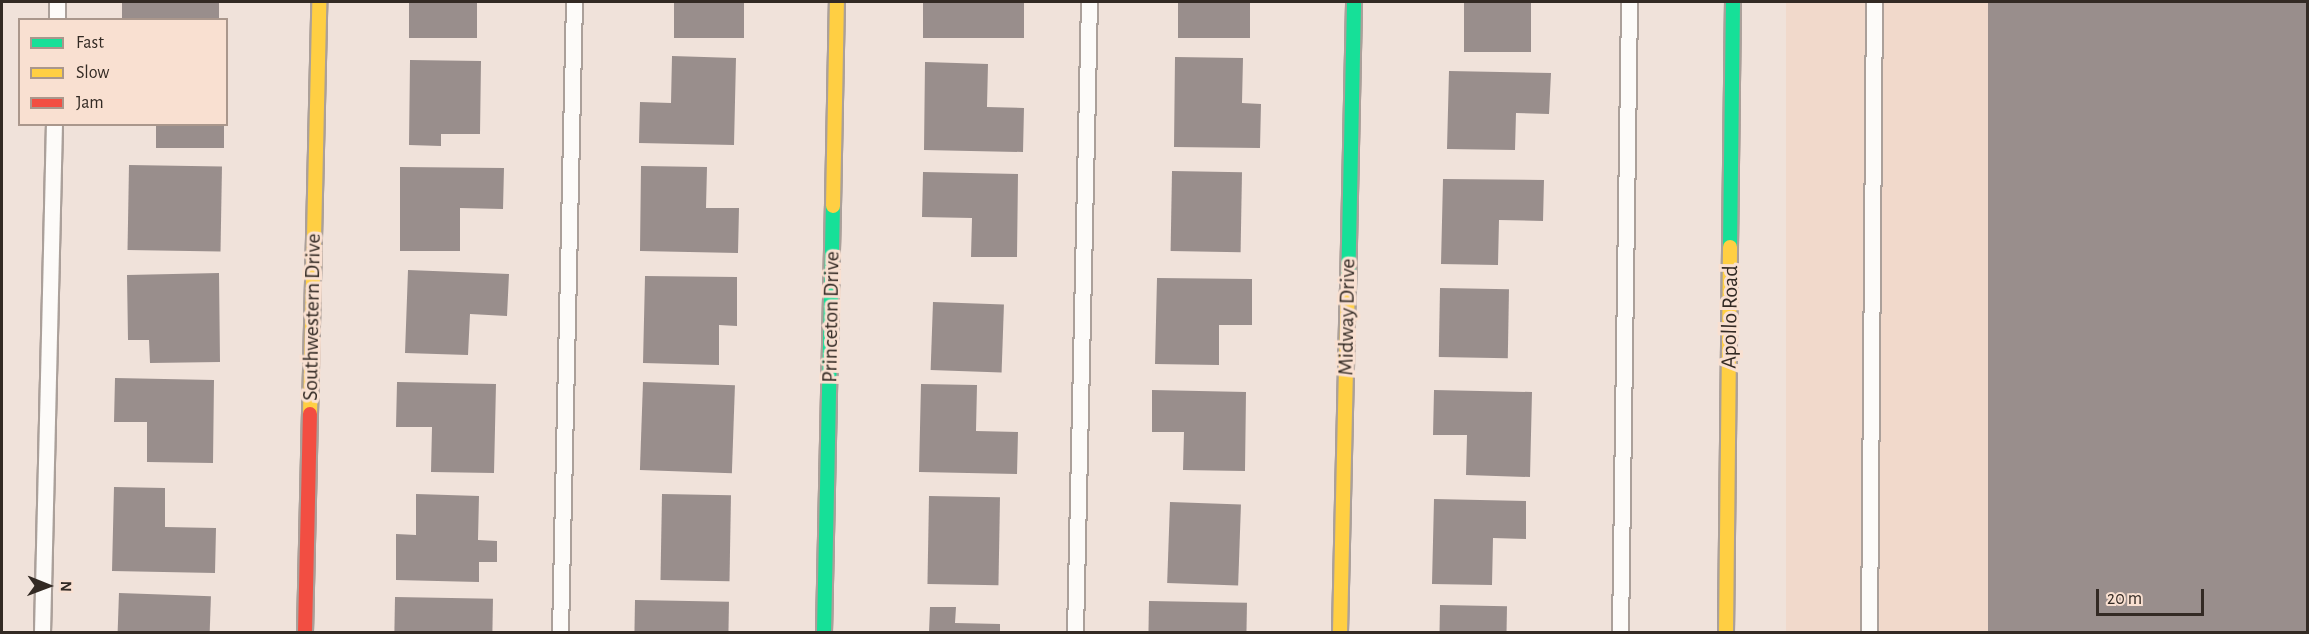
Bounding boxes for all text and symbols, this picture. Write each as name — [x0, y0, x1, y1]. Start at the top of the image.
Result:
legend — [18, 18, 228, 126]
text: Fast — [76, 34, 104, 52]
text: Slow — [76, 64, 109, 82]
text: Jam — [76, 94, 104, 112]
street label: Southwestern Drive — [297, 233, 327, 401]
street label: Princeton Drive — [817, 251, 845, 383]
street label: Midway Drive — [1333, 258, 1361, 376]
street label: Apollo Road — [1716, 265, 1744, 369]
north arrow — [18, 556, 78, 616]
scale bar — [2099, 577, 2207, 615]
text: N — [58, 581, 74, 592]
text: 20 m — [2107, 590, 2142, 608]

